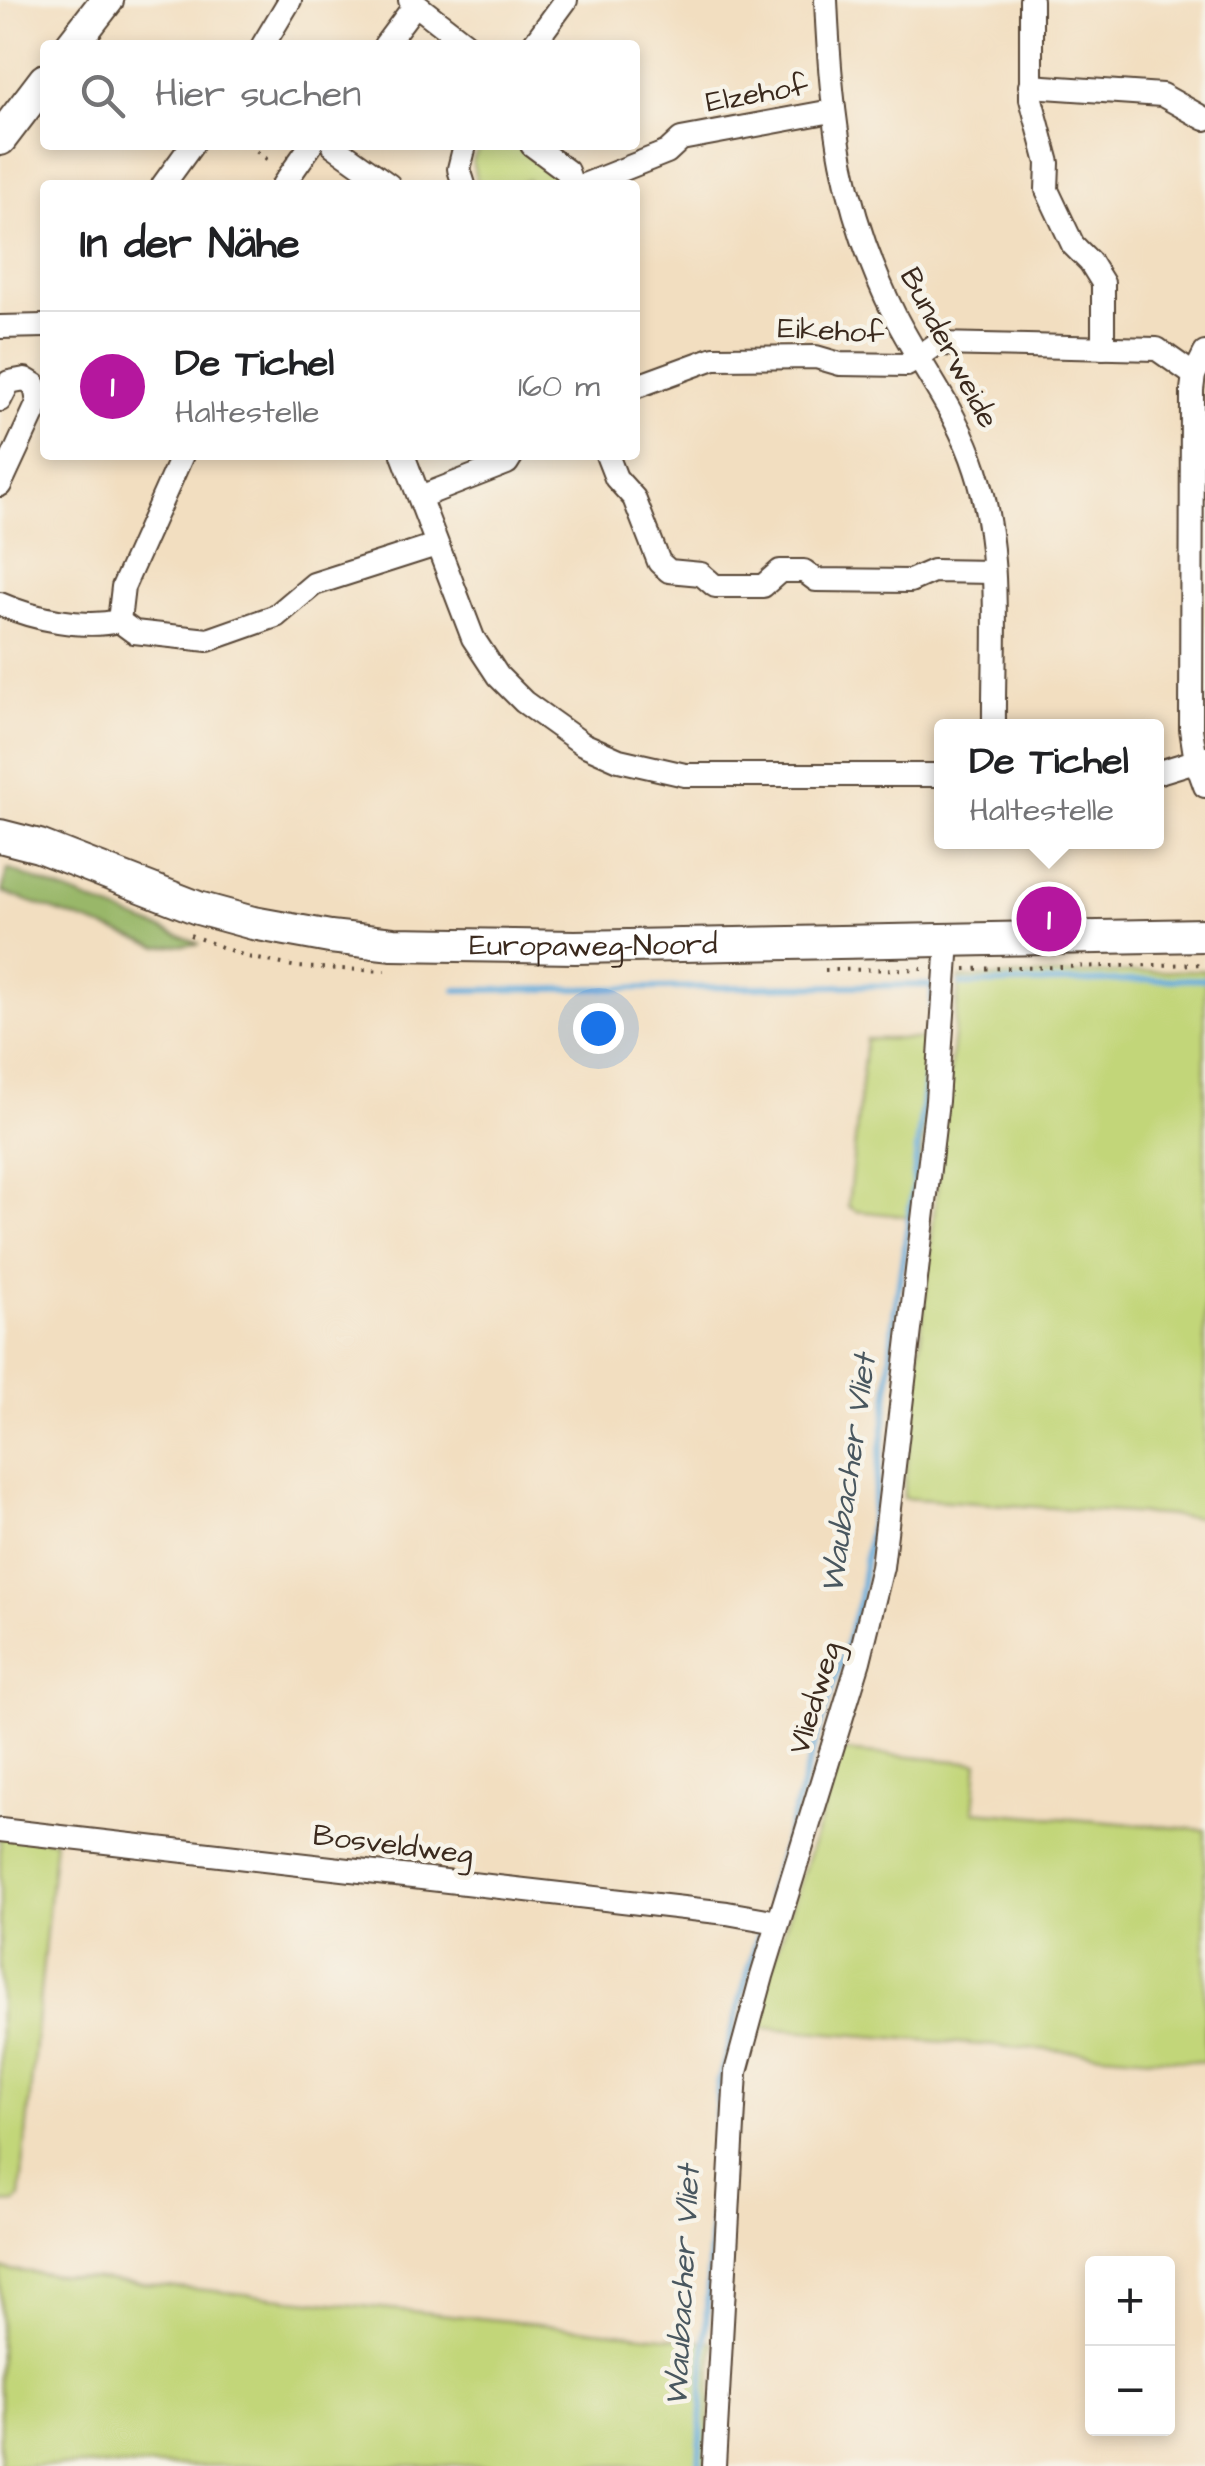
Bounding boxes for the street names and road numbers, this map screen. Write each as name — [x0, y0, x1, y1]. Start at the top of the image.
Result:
street label: Elzehof — [703, 64, 812, 124]
street label: Bunderweide — [889, 260, 1009, 436]
street label: Eikehof — [777, 307, 885, 355]
street label: Europaweg-Noord — [469, 923, 718, 968]
street label: Vliedweg — [778, 1637, 853, 1760]
street label: Bosveldweg — [310, 1814, 476, 1877]

